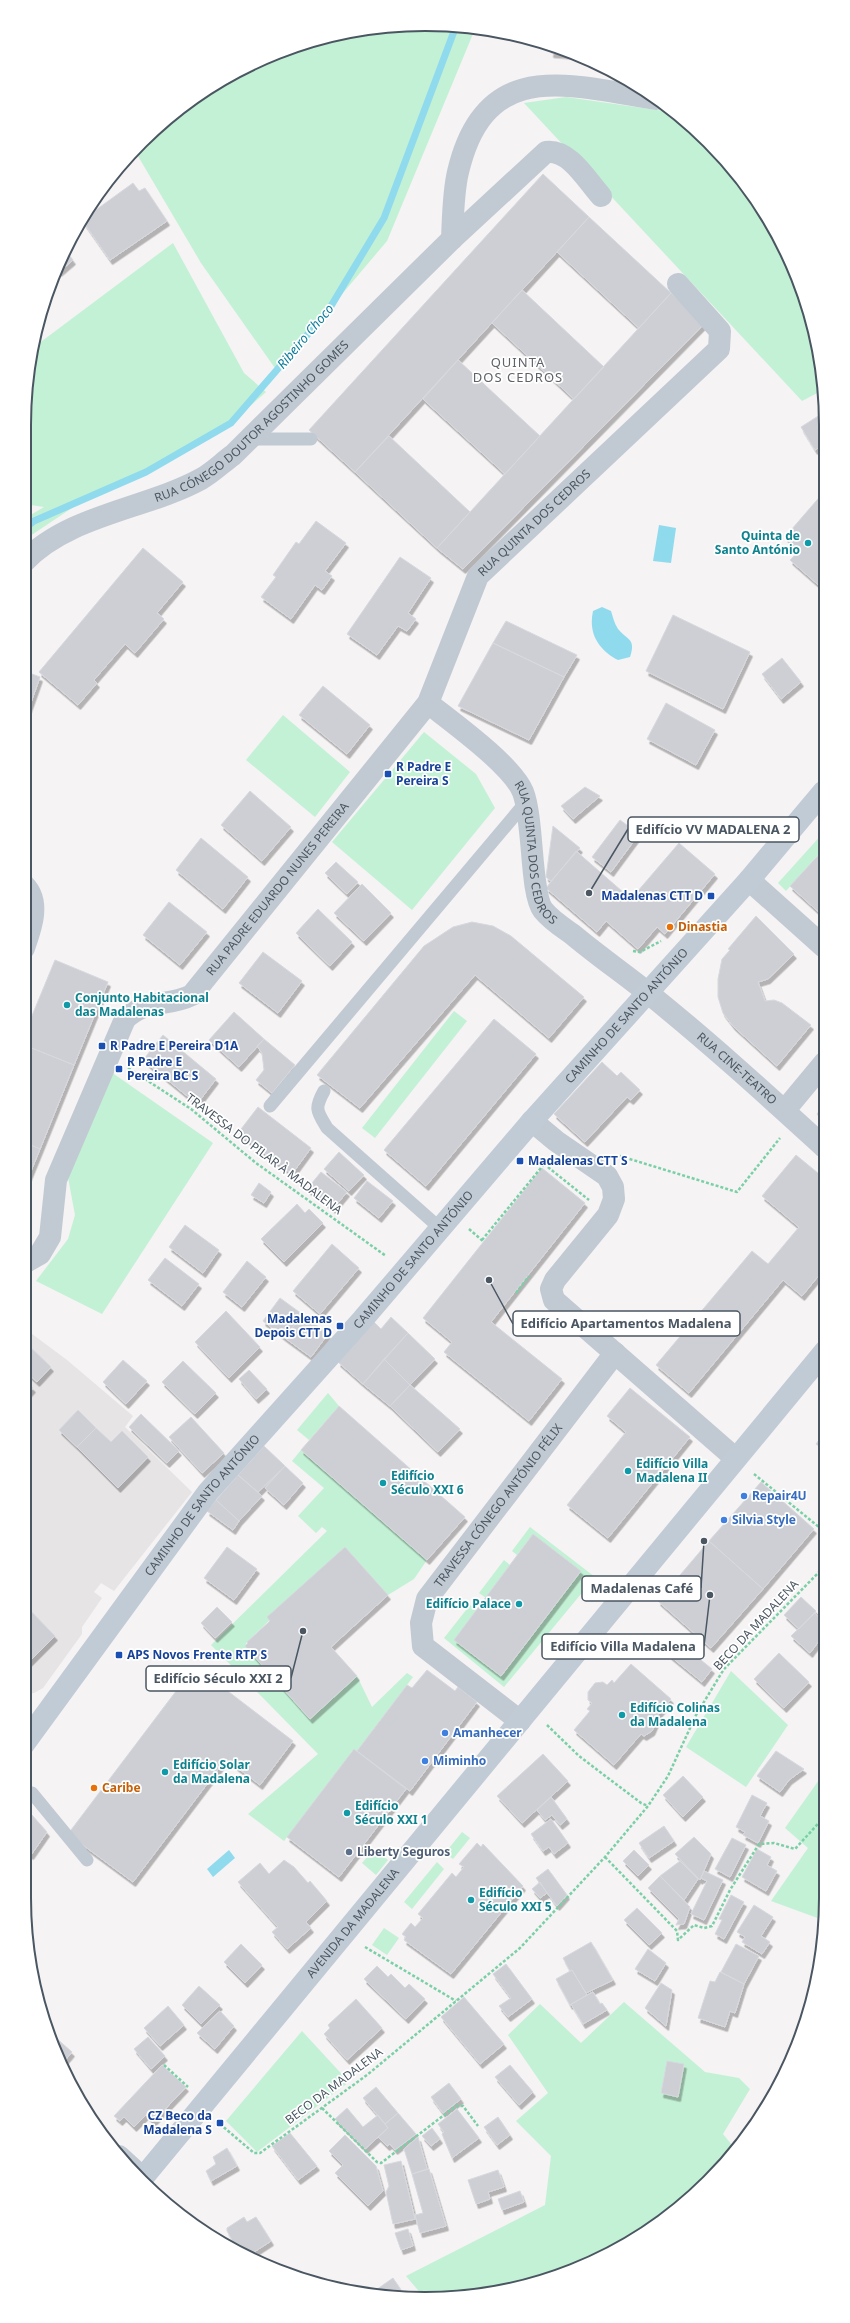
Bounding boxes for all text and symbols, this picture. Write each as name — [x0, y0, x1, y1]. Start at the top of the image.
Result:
water label: Ribeiro Choco — [273, 300, 337, 372]
street label: RUA CÓNEGO DOUTOR AGOSTINHO GOMES — [152, 336, 353, 506]
district label: QUINTA DOS CEDROS — [473, 353, 563, 386]
street label: RUA QUINTA DOS CEDROS — [474, 465, 594, 580]
place label: Quinta de Santo António — [715, 527, 800, 558]
marker: Quinta de Santo António — [803, 538, 813, 548]
place label: R Padre E Pereira S — [396, 758, 452, 789]
marker: R Padre E Pereira S — [383, 769, 393, 779]
street label: RUA QUINTA DOS CEDROS — [511, 777, 561, 928]
street label: RUA PADRE EDUARDO NUNES PEREIRA — [202, 798, 353, 979]
callout: Edifício VV MADALENA 2 — [628, 817, 799, 842]
text: Edifício VV MADALENA 2 — [635, 820, 791, 838]
place label: Madalenas CTT D — [601, 887, 703, 904]
marker: Madalenas CTT D — [706, 891, 716, 901]
place label: Dinastia — [678, 918, 727, 935]
marker: Dinastia — [665, 922, 675, 932]
street label: CAMINHO DE SANTO ANTÓNIO — [561, 944, 692, 1087]
place label: Conjunto Habitacional das Madalenas — [75, 989, 209, 1020]
marker: Conjunto Habitacional das Madalenas — [62, 1000, 72, 1010]
street label: RUA CINE-TEATRO — [693, 1028, 781, 1108]
place label: R Padre E Pereira D1A — [110, 1037, 239, 1054]
marker: R Padre E Pereira D1A — [97, 1041, 107, 1051]
place label: R Padre E Pereira BC S — [127, 1053, 199, 1084]
marker: R Padre E Pereira BC S — [114, 1064, 124, 1074]
street label: TRAVESSA DO PILAR À MADALENA — [183, 1089, 346, 1218]
place label: Madalenas CTT S — [528, 1152, 628, 1169]
marker: Madalenas CTT S — [515, 1156, 525, 1166]
street label: CAMINHO DE SANTO ANTÓNIO — [349, 1187, 477, 1332]
place label: Madalenas Depois CTT D — [255, 1310, 332, 1341]
callout: Edifício Apartamentos Madalena — [513, 1311, 740, 1336]
text: Edifício Apartamentos Madalena — [520, 1314, 732, 1332]
marker: Madalenas Depois CTT D — [335, 1321, 345, 1331]
street label: TRAVESSA CÓNEGO ANTÓNIO FÉLIX — [430, 1420, 566, 1591]
street label: CAMINHO DE SANTO ANTÓNIO — [140, 1431, 264, 1579]
place label: Edifício Villa Madalena II — [636, 1455, 708, 1486]
marker: Edifício Villa Madalena II — [623, 1466, 633, 1476]
place label: Edifício Século XXI 6 — [391, 1467, 464, 1498]
marker: Edifício Século XXI 6 — [378, 1478, 388, 1488]
place label: Repair4U — [752, 1487, 807, 1504]
marker: Repair4U — [739, 1491, 749, 1501]
place label: Silvia Style — [732, 1511, 796, 1528]
marker: Silvia Style — [719, 1515, 729, 1525]
street label: BECO DA MADALENA — [709, 1575, 802, 1674]
callout: Madalenas Café — [582, 1576, 701, 1601]
text: Madalenas Café — [591, 1579, 694, 1597]
place label: Edifício Palace — [426, 1595, 511, 1612]
marker: Edifício Palace — [514, 1599, 524, 1609]
callout: Edifício Villa Madalena — [542, 1634, 704, 1659]
text: Edifício Villa Madalena — [550, 1637, 696, 1655]
place label: APS Novos Frente RTP S — [127, 1646, 268, 1663]
marker: APS Novos Frente RTP S — [114, 1650, 124, 1660]
callout: Edifício Século XXI 2 — [146, 1666, 291, 1691]
text: Edifício Século XXI 2 — [153, 1669, 283, 1687]
place label: Edifício Colinas da Madalena — [630, 1699, 720, 1730]
marker: Edifício Colinas da Madalena — [617, 1710, 627, 1720]
place label: Amanhecer — [453, 1724, 522, 1741]
marker: Amanhecer — [440, 1728, 450, 1738]
place label: Miminho — [433, 1752, 486, 1769]
place label: Edifício Solar da Madalena — [173, 1756, 250, 1787]
marker: Miminho — [420, 1756, 430, 1766]
marker: Edifício Solar da Madalena — [160, 1767, 170, 1777]
place label: Caribe — [102, 1779, 141, 1796]
marker: Caribe — [89, 1783, 99, 1793]
place label: Edifício Século XXI 1 — [355, 1797, 428, 1828]
marker: Edifício Século XXI 1 — [342, 1808, 352, 1818]
place label: Liberty Seguros — [357, 1843, 450, 1860]
marker: Liberty Seguros — [344, 1847, 354, 1857]
street label: AVENIDA DA MADALENA — [302, 1864, 403, 1981]
place label: Edifício Século XXI 5 — [479, 1884, 552, 1915]
marker: Edifício Século XXI 5 — [466, 1895, 476, 1905]
street label: BECO DA MADALENA — [281, 2043, 386, 2128]
place label: CZ Beco da Madalena S — [143, 2107, 212, 2138]
marker: CZ Beco da Madalena S — [215, 2118, 225, 2128]

